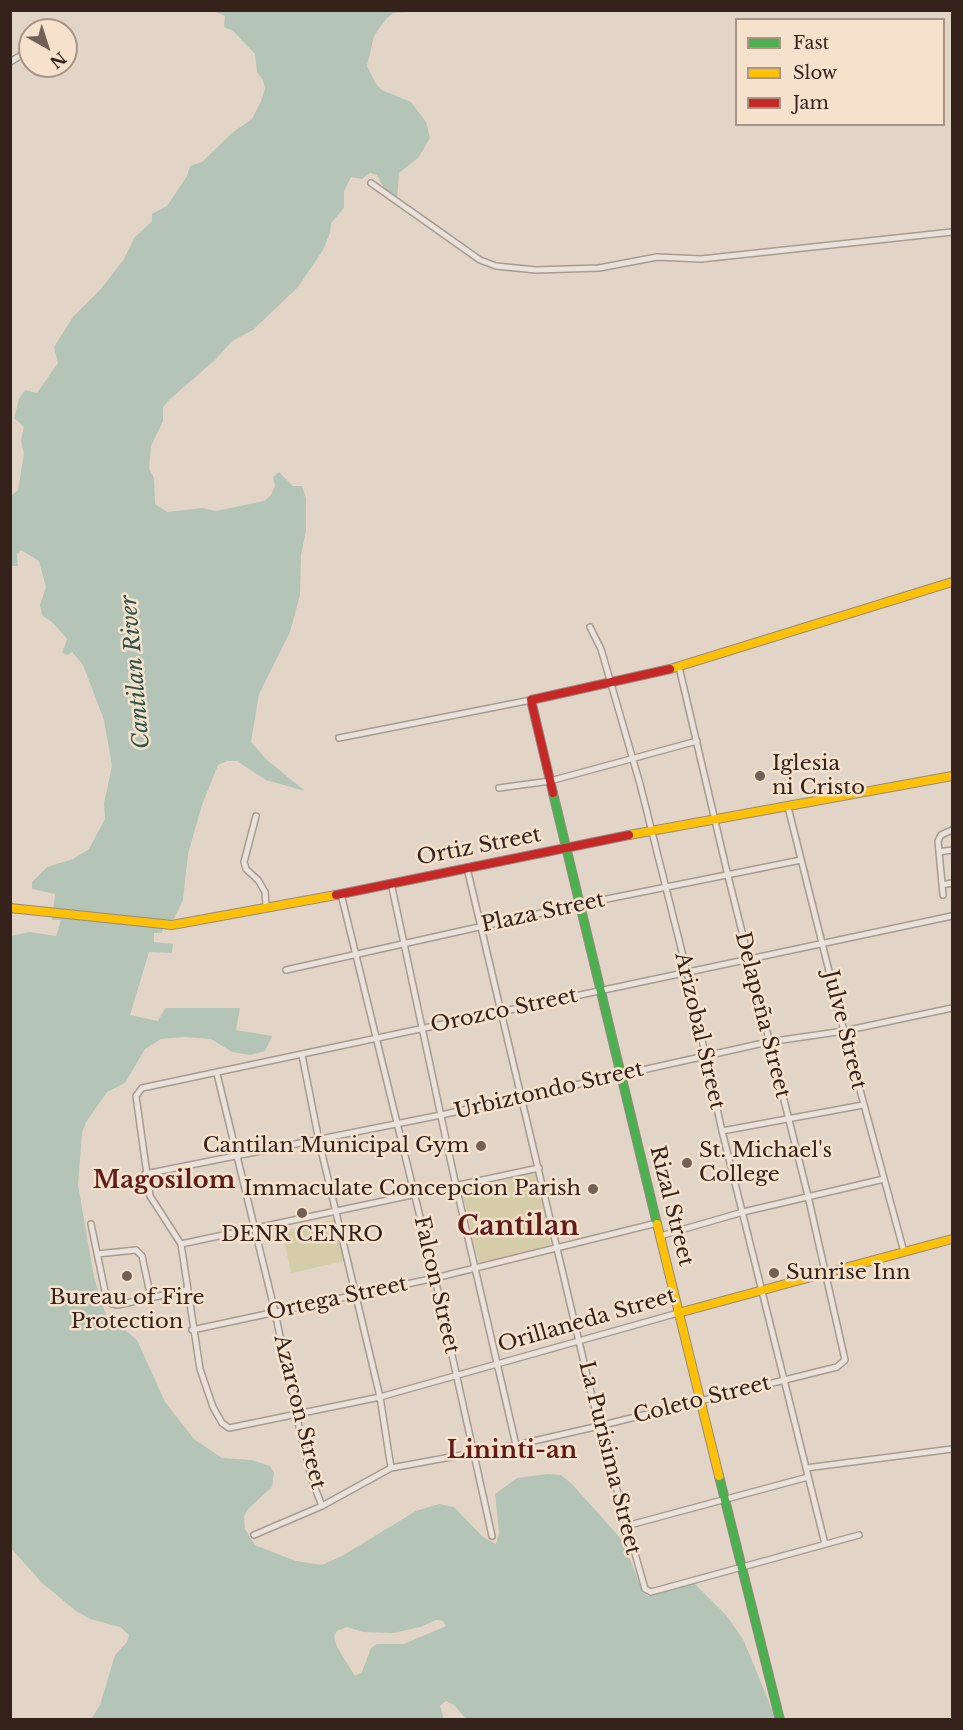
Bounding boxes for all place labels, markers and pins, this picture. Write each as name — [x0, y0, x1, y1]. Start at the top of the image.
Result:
place label: Iglesia ni Cristo — [772, 751, 865, 801]
marker: Iglesia ni Cristo — [753, 769, 767, 783]
place label: Cantilan Municipal Gym — [203, 1133, 469, 1159]
place label: St. Michael's College — [699, 1138, 832, 1188]
marker: Cantilan Municipal Gym — [474, 1139, 488, 1153]
marker: St. Michael's College — [680, 1156, 694, 1170]
place label: Immaculate Concepcion Parish — [244, 1176, 581, 1202]
marker: Immaculate Concepcion Parish — [586, 1182, 600, 1196]
marker: DENR CENRO — [295, 1206, 309, 1220]
place label: DENR CENRO — [221, 1222, 383, 1248]
place label: Sunrise Inn — [786, 1260, 911, 1286]
marker: Sunrise Inn — [767, 1266, 781, 1280]
marker: Bureau of Fire Protection — [120, 1269, 134, 1283]
place label: Bureau of Fire Protection — [49, 1285, 205, 1335]

